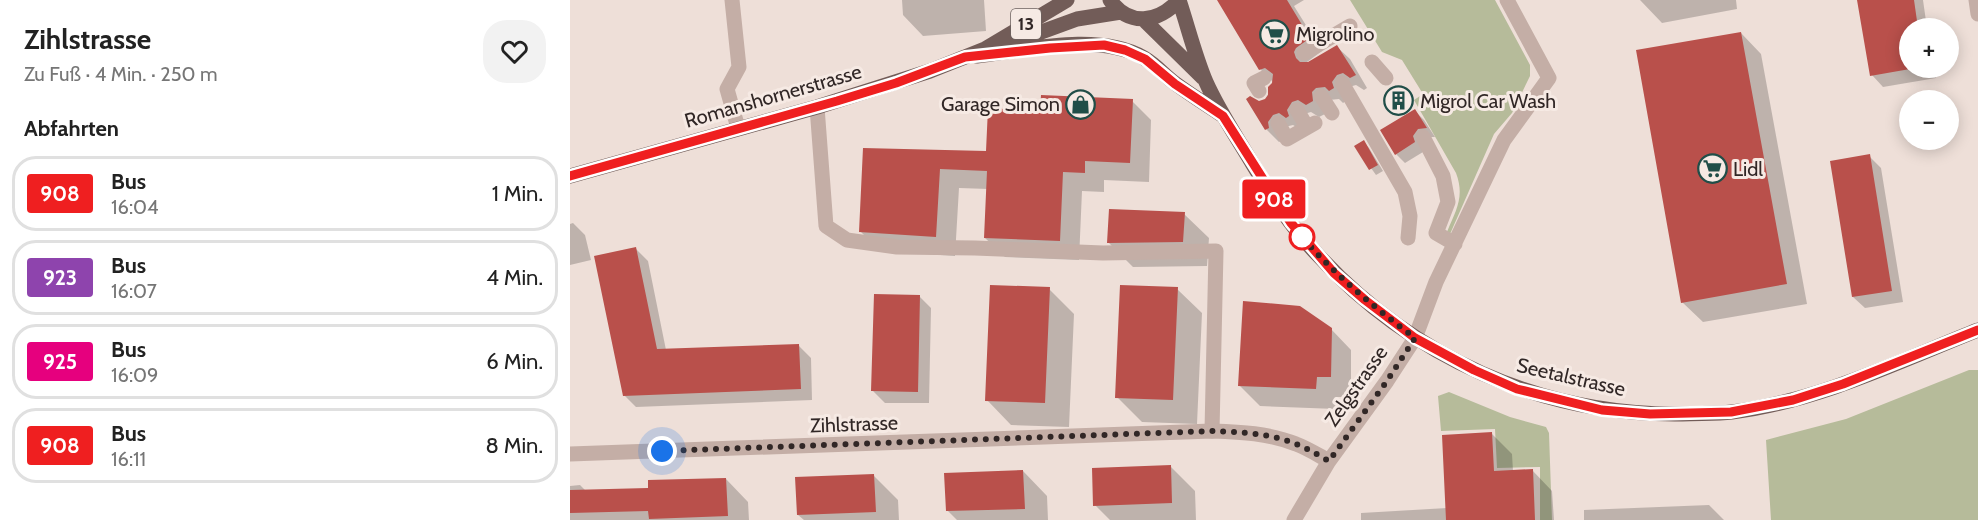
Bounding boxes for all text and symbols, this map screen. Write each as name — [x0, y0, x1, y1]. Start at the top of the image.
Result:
road number: 13 — [1011, 9, 1041, 39]
supermarket icon: Migrolino — [1259, 18, 1291, 50]
map controls — [1899, 18, 1959, 150]
button: + — [1899, 18, 1959, 78]
button: heart — [483, 20, 546, 83]
text: Zihlstrasse — [24, 22, 151, 56]
place label: Migrolino — [1296, 22, 1374, 46]
street label: Romanshornerstrasse — [682, 59, 864, 133]
text: Zu Fuß · 4 Min. · 250 m — [24, 62, 218, 86]
building icon: Migrol Car Wash — [1383, 85, 1415, 117]
shop icon: Garage Simon — [1065, 88, 1097, 120]
place label: Migrol Car Wash — [1420, 89, 1556, 113]
button: − — [1899, 90, 1959, 150]
place label: Garage Simon — [941, 92, 1060, 116]
text: Abfahrten — [24, 115, 119, 142]
supermarket icon: Lidl — [1696, 153, 1728, 185]
place label: Lidl — [1733, 157, 1763, 181]
text: Bus — [111, 168, 146, 195]
text: 1 Min. — [492, 180, 543, 207]
line badge: 908 — [1240, 180, 1308, 218]
text: 908 — [40, 181, 80, 206]
text: 908 — [1254, 187, 1294, 212]
text: 16:04 — [111, 195, 159, 219]
unlabelled marker — [1289, 224, 1315, 250]
text: Bus — [111, 252, 146, 279]
text: 4 Min. — [486, 264, 543, 291]
text: 923 — [43, 265, 77, 290]
text: 16:07 — [111, 279, 157, 303]
text: Bus — [111, 336, 146, 363]
street label: Zelgstrasse — [1320, 341, 1392, 431]
text: 6 Min. — [486, 348, 543, 375]
text: 925 — [43, 349, 77, 374]
street label: Seetalstrasse — [1514, 353, 1628, 401]
text: 16:09 — [111, 363, 158, 387]
street label: Zihlstrasse — [809, 410, 899, 438]
text: Bus — [111, 420, 146, 447]
text: 8 Min. — [486, 432, 543, 459]
text: 908 — [40, 433, 80, 458]
your location — [647, 436, 677, 466]
text: 16:11 — [111, 447, 146, 471]

